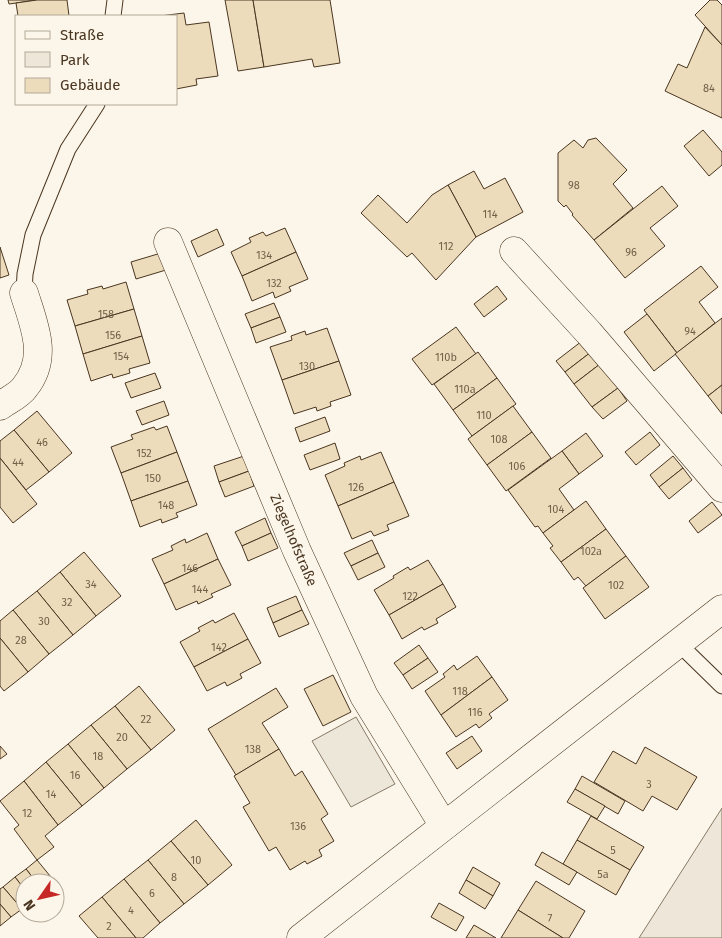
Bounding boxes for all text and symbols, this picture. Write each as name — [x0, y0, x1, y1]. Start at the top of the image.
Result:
legend — [15, 15, 178, 105]
text: Straße — [60, 26, 104, 44]
text: Park — [60, 51, 90, 69]
text: Gebäude — [60, 76, 120, 94]
house number: 84 — [703, 82, 715, 95]
house number: 98 — [568, 179, 580, 192]
house number: 114 — [482, 208, 498, 221]
house number: 112 — [439, 240, 453, 253]
house number: 96 — [625, 246, 637, 259]
house number: 134 — [256, 249, 272, 262]
house number: 132 — [266, 277, 282, 290]
house number: 158 — [98, 308, 114, 321]
house number: 94 — [684, 325, 696, 338]
house number: 156 — [105, 329, 121, 342]
house number: 154 — [113, 350, 129, 363]
house number: 110b — [435, 351, 457, 364]
house number: 130 — [299, 360, 315, 373]
house number: 110a — [454, 383, 476, 396]
house number: 110 — [476, 409, 492, 422]
house number: 108 — [491, 433, 507, 446]
house number: 46 — [36, 436, 48, 449]
house number: 152 — [136, 447, 152, 460]
house number: 44 — [12, 456, 24, 469]
house number: 106 — [509, 460, 526, 473]
house number: 150 — [145, 472, 161, 485]
house number: 126 — [348, 481, 364, 494]
street label: Ziegelhofstraße — [266, 491, 321, 589]
house number: 148 — [158, 499, 174, 512]
house number: 104 — [548, 503, 565, 516]
house number: 102a — [580, 545, 602, 558]
house number: 146 — [182, 562, 198, 575]
house number: 34 — [85, 578, 97, 591]
house number: 102 — [608, 579, 624, 592]
house number: 144 — [192, 583, 208, 596]
house number: 122 — [402, 590, 418, 603]
house number: 32 — [62, 596, 72, 609]
house number: 30 — [38, 615, 50, 628]
house number: 28 — [15, 634, 27, 647]
house number: 142 — [211, 641, 227, 654]
house number: 118 — [452, 685, 468, 698]
house number: 116 — [467, 706, 483, 719]
house number: 22 — [141, 713, 151, 726]
house number: 20 — [116, 731, 128, 744]
house number: 138 — [245, 743, 261, 756]
house number: 18 — [93, 750, 103, 763]
house number: 16 — [70, 769, 80, 782]
house number: 3 — [646, 778, 652, 791]
house number: 14 — [46, 788, 56, 801]
house number: 12 — [22, 807, 32, 820]
house number: 136 — [290, 820, 306, 833]
house number: 5 — [610, 844, 616, 857]
house number: 10 — [191, 854, 201, 867]
house number: 5a — [597, 868, 609, 881]
house number: 8 — [171, 871, 177, 884]
north arrow — [15, 873, 65, 923]
house number: 6 — [149, 887, 155, 900]
text: N — [20, 896, 39, 914]
house number: 4 — [128, 904, 134, 917]
house number: 7 — [548, 912, 553, 925]
house number: 2 — [106, 920, 112, 933]

